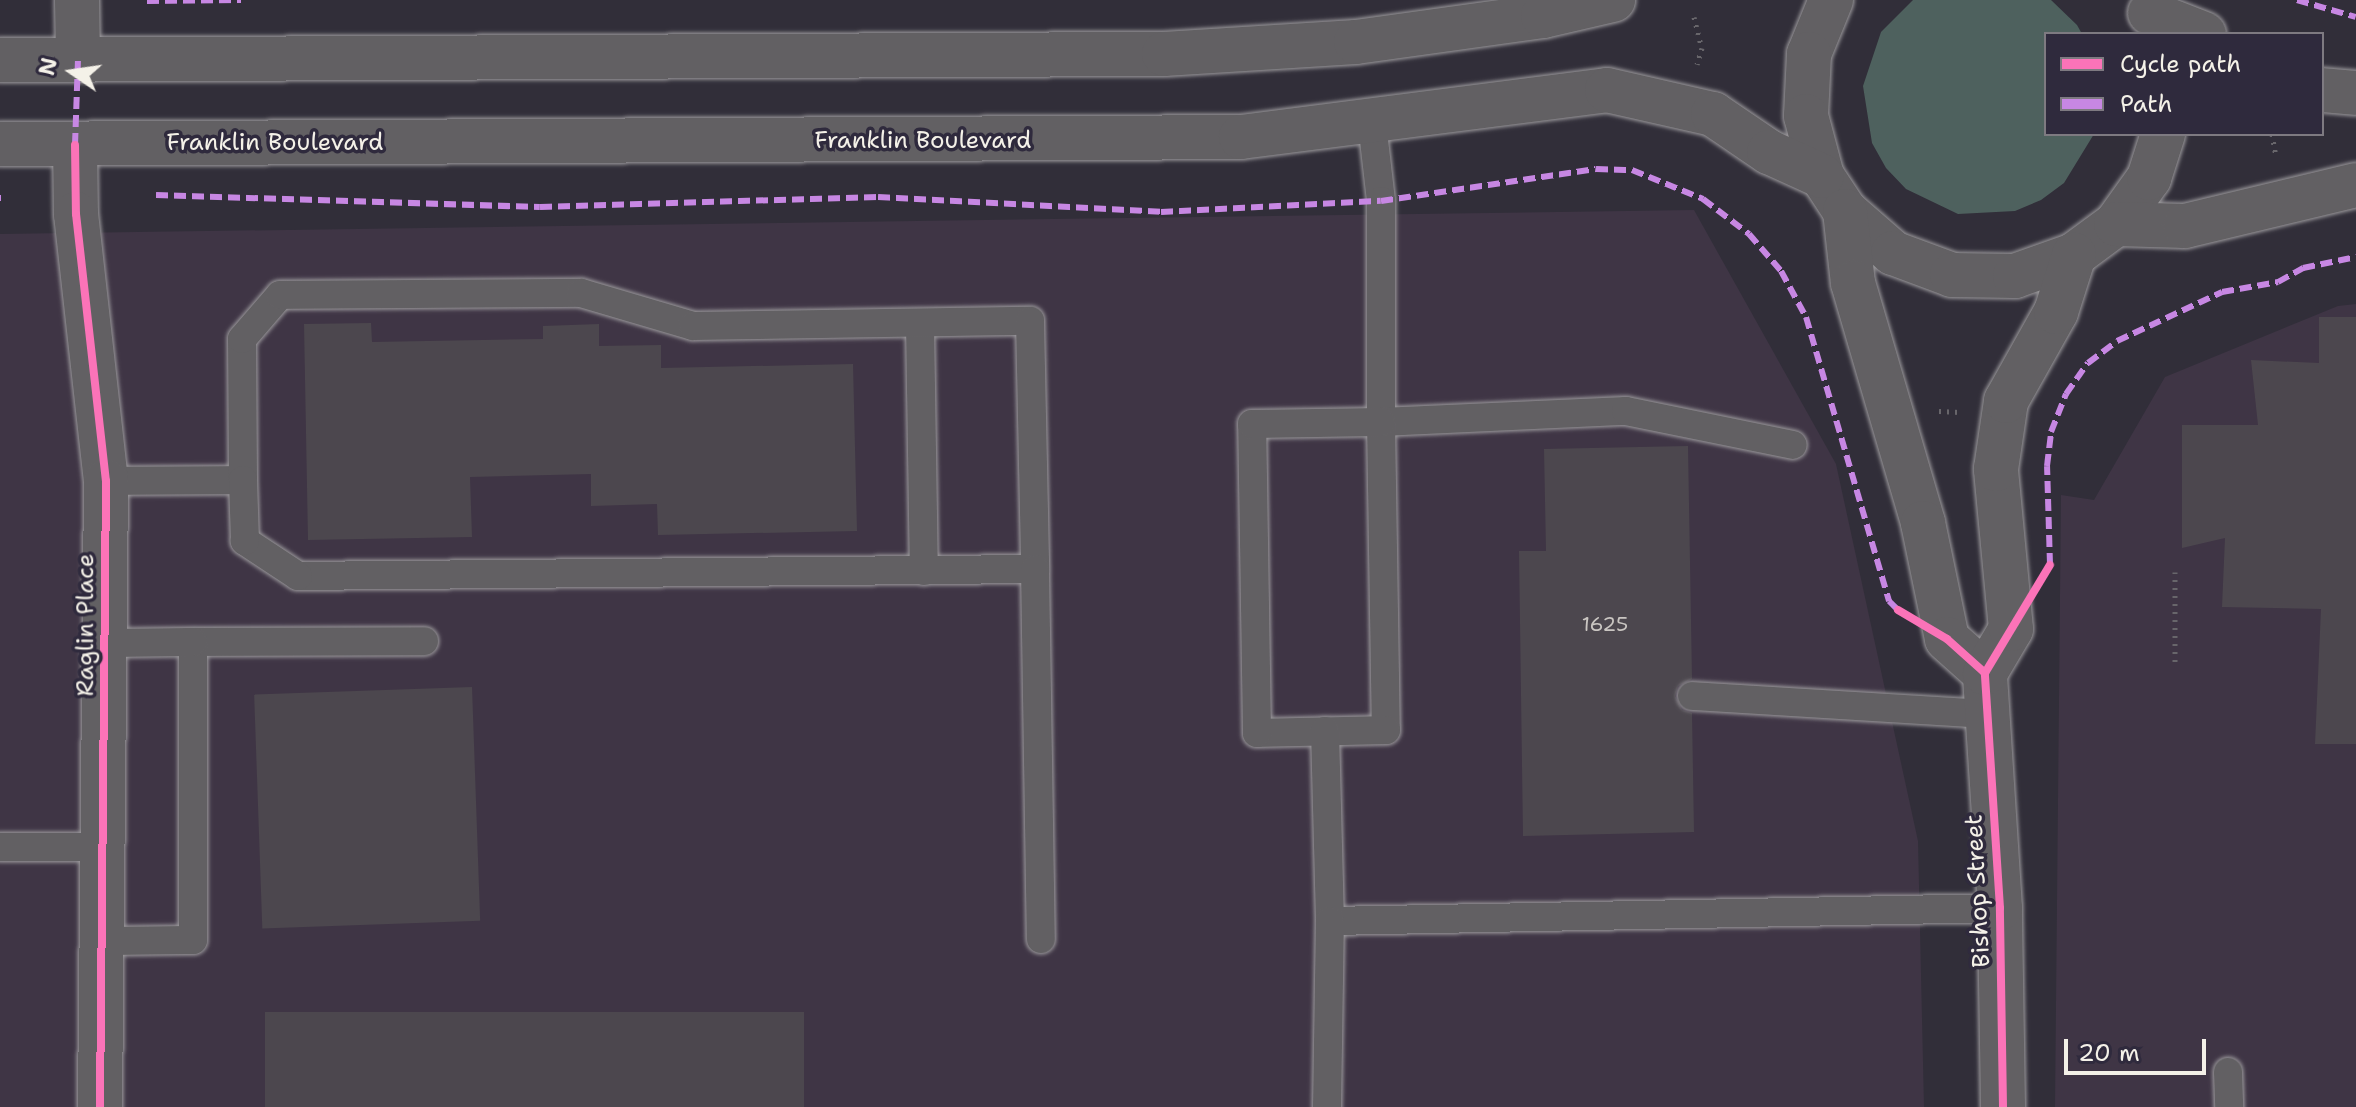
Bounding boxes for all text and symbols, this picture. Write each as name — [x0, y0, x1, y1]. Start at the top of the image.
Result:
north arrow — [32, 32, 112, 112]
legend — [2044, 32, 2324, 136]
text: Cycle path — [2120, 48, 2241, 80]
text: N — [32, 55, 64, 78]
text: Path — [2120, 88, 2172, 120]
street label: Franklin Boulevard — [815, 127, 1031, 155]
street label: Franklin Boulevard — [167, 129, 383, 157]
street label: Raglin Place — [72, 554, 100, 696]
house number: 1625 — [1582, 612, 1628, 636]
street label: Bishop Street — [1960, 814, 1996, 968]
scale bar — [2068, 1023, 2210, 1073]
text: 20 m — [2078, 1037, 2140, 1069]

